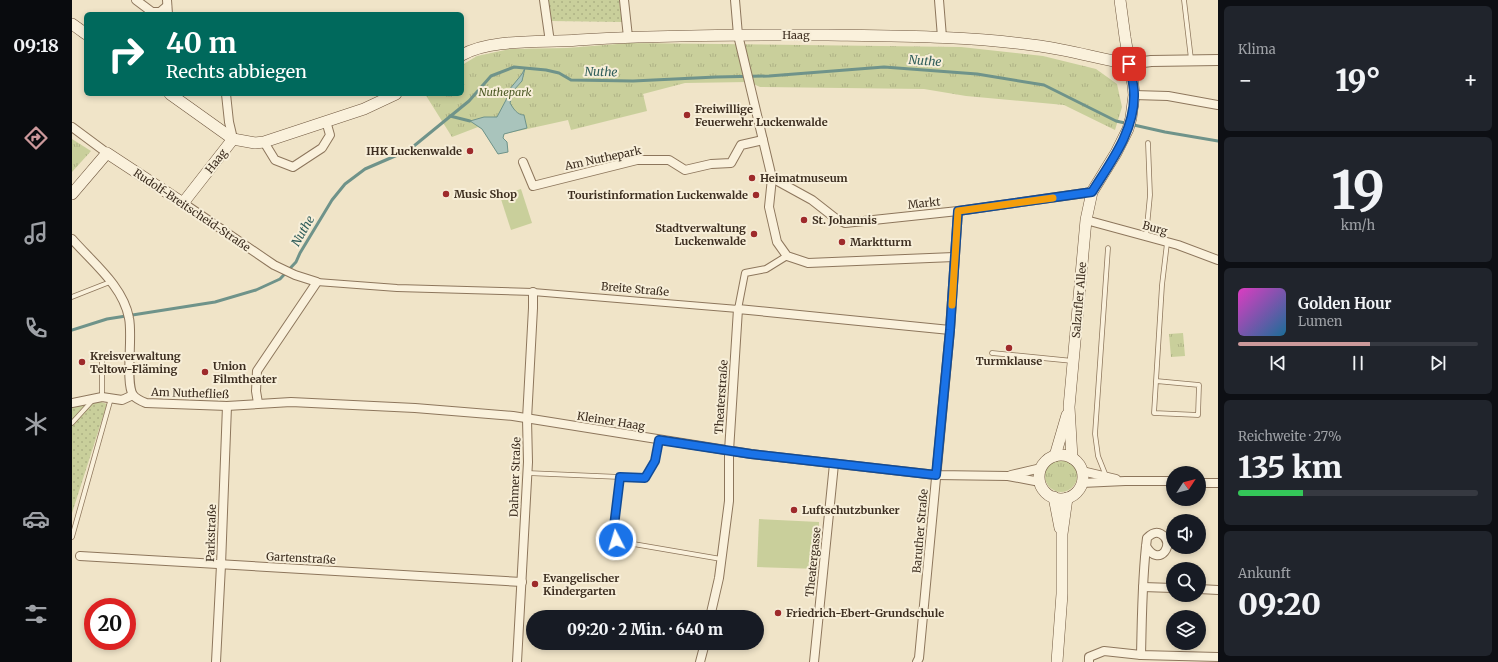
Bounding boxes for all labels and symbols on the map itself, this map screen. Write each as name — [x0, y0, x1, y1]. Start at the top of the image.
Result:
street label: Haag — [782, 28, 810, 42]
pin — [1112, 47, 1146, 81]
water label: Nuthe — [908, 52, 942, 69]
water label: Nuthe — [584, 64, 618, 79]
park label: Nuthepark — [478, 85, 532, 99]
place label: Freiwillige Feuerwehr Luckenwalde — [695, 102, 828, 129]
marker: Freiwillige Feuerwehr Luckenwalde — [682, 110, 692, 120]
street label: Am Nuthepark — [562, 143, 643, 173]
place label: IHK Luckenwalde — [366, 144, 462, 158]
street label: Haag — [202, 146, 230, 176]
marker: IHK Luckenwalde — [465, 146, 475, 156]
street label: Rudolf-Breitscheid-Straße — [131, 166, 253, 255]
place label: Heimatmuseum — [760, 171, 848, 185]
marker: Heimatmuseum — [747, 173, 757, 183]
place label: Music Shop — [454, 187, 517, 201]
place label: Touristinformation Luckenwalde — [567, 188, 748, 202]
marker: Music Shop — [441, 189, 451, 199]
marker: Touristinformation Luckenwalde — [751, 190, 761, 200]
street label: Markt — [907, 194, 942, 212]
water label: Nuthe — [288, 213, 317, 249]
place label: St. Johannis — [812, 213, 877, 227]
marker: St. Johannis — [799, 215, 809, 225]
street label: Burg — [1141, 218, 1169, 238]
place label: Stadtverwaltung Luckenwalde — [655, 221, 746, 248]
marker: Stadtverwaltung Luckenwalde — [749, 229, 759, 239]
place label: Marktturm — [850, 235, 911, 249]
marker: Marktturm — [837, 237, 847, 247]
street label: Salzufler Allee — [1069, 261, 1089, 339]
street label: Breite Straße — [600, 279, 670, 299]
marker: Turmklause — [1004, 343, 1014, 353]
place label: Kreisverwaltung Teltow-Fläming — [90, 349, 181, 376]
place label: Turmklause — [976, 354, 1042, 368]
marker: Kreisverwaltung Teltow-Fläming — [77, 357, 87, 367]
place label: Union Filmtheater — [213, 359, 277, 386]
street label: Theaterstraße — [711, 359, 731, 435]
marker: Union Filmtheater — [200, 367, 210, 377]
street label: Am Nuthefließ — [150, 385, 229, 401]
street label: Kleiner Haag — [576, 409, 646, 433]
street label: Dahmer Straße — [507, 436, 523, 517]
north arrow — [1166, 466, 1206, 506]
street label: Baruther Straße — [909, 488, 931, 574]
place label: Luftschutzbunker — [802, 503, 900, 517]
street label: Parkstraße — [203, 504, 219, 562]
marker: Luftschutzbunker — [789, 505, 799, 515]
position arrow — [595, 519, 637, 561]
street label: Theatergasse — [802, 526, 824, 598]
street label: Gartenstraße — [266, 549, 336, 567]
place label: Evangelischer Kindergarten — [543, 571, 619, 598]
marker: Evangelischer Kindergarten — [530, 579, 540, 589]
speed limit sign: 20 — [84, 598, 136, 650]
place label: Friedrich-Ebert-Grundschule — [786, 606, 944, 620]
marker: Friedrich-Ebert-Grundschule — [773, 608, 783, 618]

